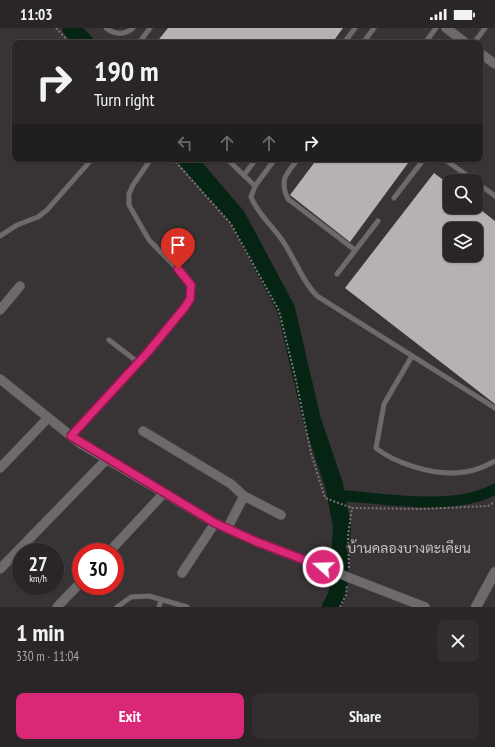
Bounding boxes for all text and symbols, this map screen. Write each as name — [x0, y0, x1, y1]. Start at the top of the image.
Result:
text: 11:03 — [20, 5, 52, 24]
text: 190 m — [94, 52, 158, 89]
icon: right — [28, 56, 80, 108]
text: Turn right — [94, 88, 154, 111]
icon: left — [174, 132, 196, 154]
icon: ahead — [216, 132, 238, 154]
icon: ahead — [258, 132, 280, 154]
icon: right — [300, 132, 322, 154]
map controls — [443, 174, 483, 262]
button: search — [443, 174, 483, 214]
button: layers — [443, 222, 483, 262]
pin — [161, 228, 195, 269]
icon: arrive — [167, 234, 189, 256]
district label: บ้านคลองบางตะเคียน — [347, 539, 471, 557]
speed limit sign: 30 — [72, 543, 124, 595]
position arrow — [302, 546, 344, 588]
text: 27 — [28, 551, 48, 577]
text: km/h — [29, 572, 47, 585]
text: 1 min — [16, 617, 64, 648]
button: close — [437, 620, 479, 662]
text: 330 m · 11:04 — [16, 648, 79, 665]
button: Exit — [16, 693, 244, 739]
button: Share — [252, 693, 479, 739]

